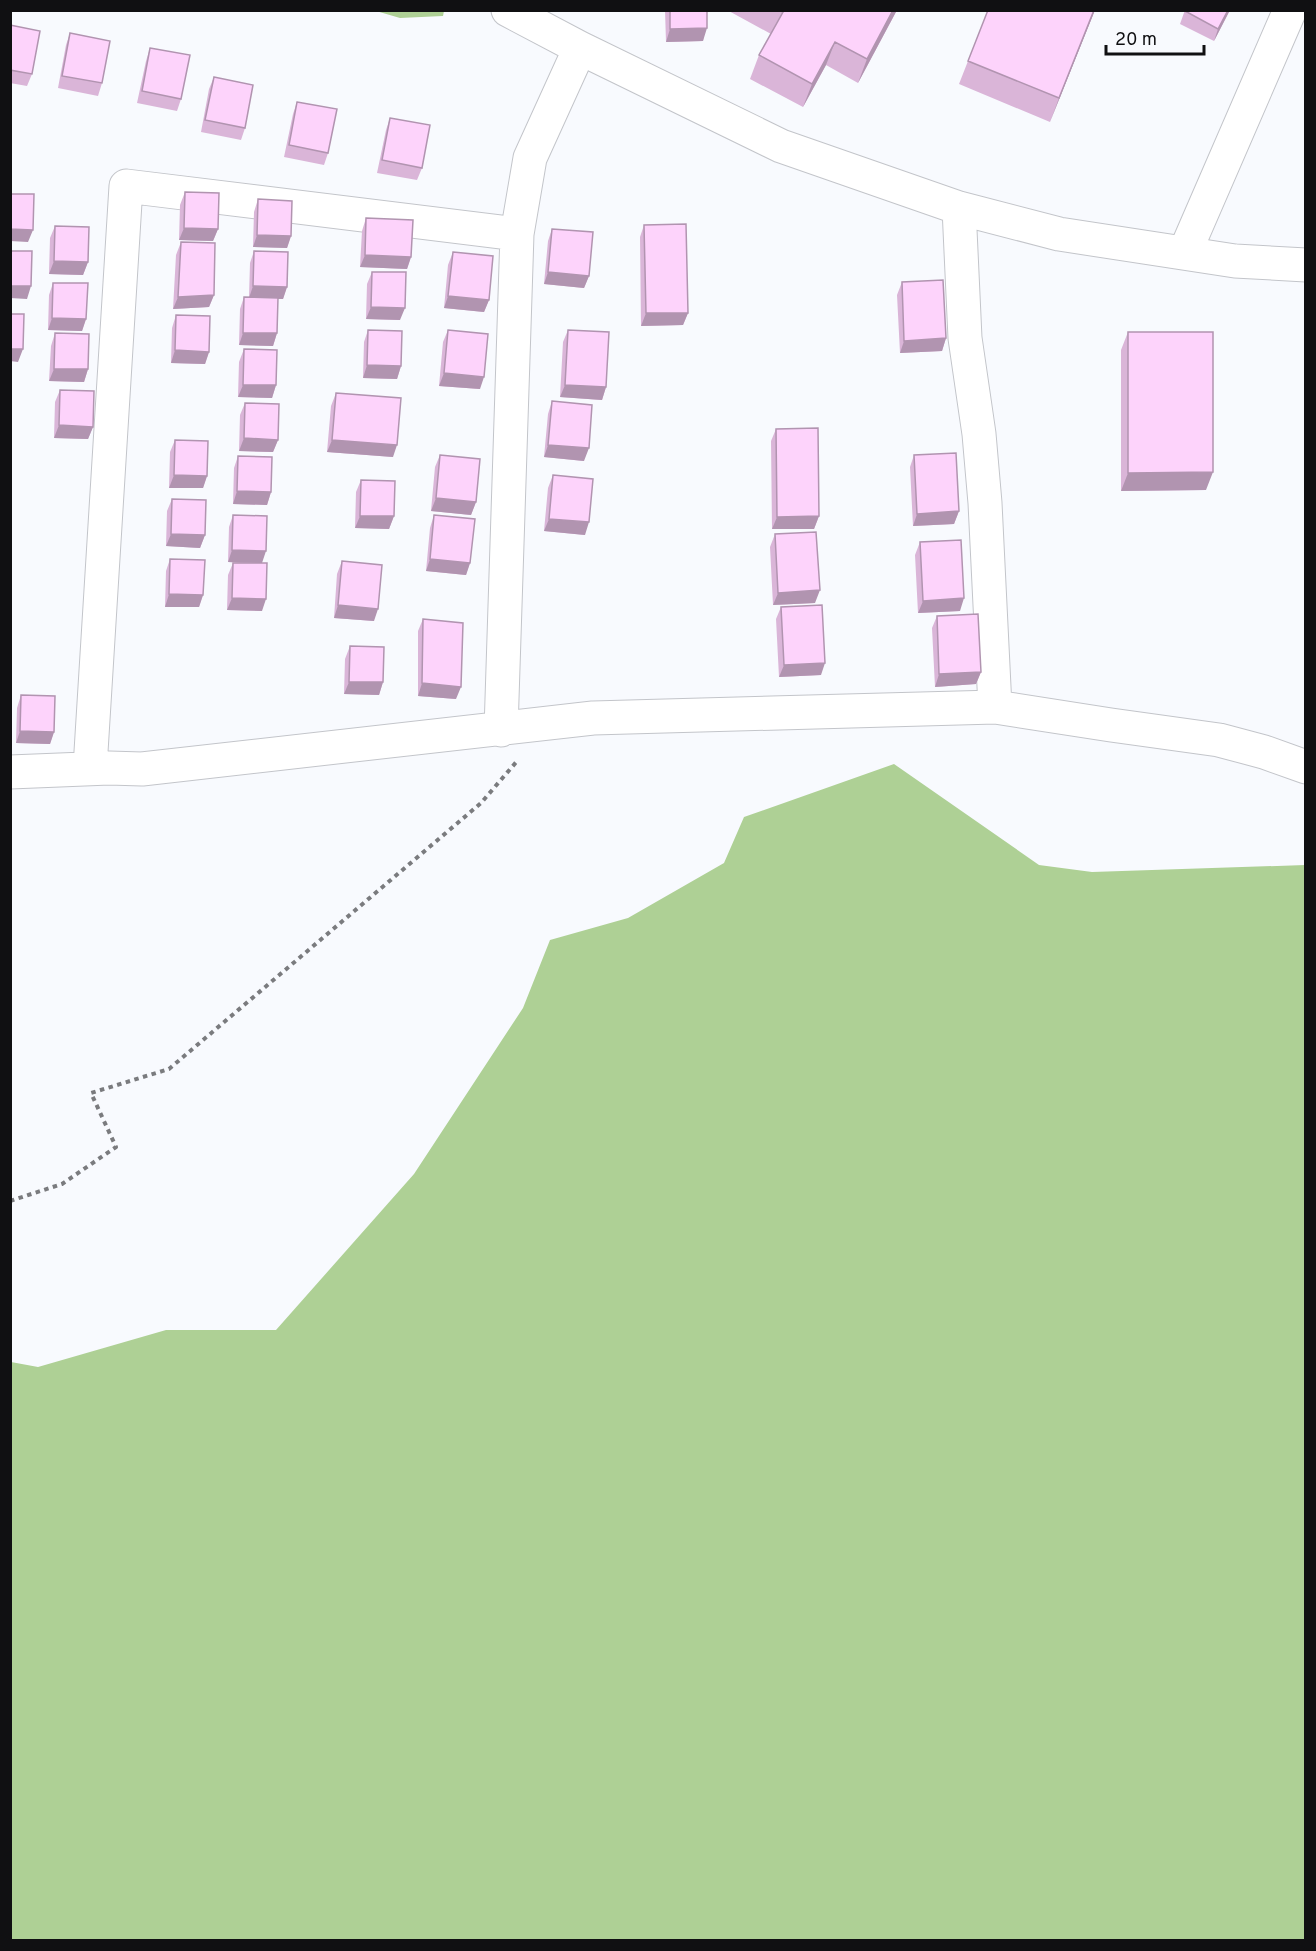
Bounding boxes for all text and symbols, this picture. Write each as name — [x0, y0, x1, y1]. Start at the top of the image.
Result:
scale bar — [1106, 18, 1204, 56]
text: 20 m — [1115, 29, 1157, 52]

